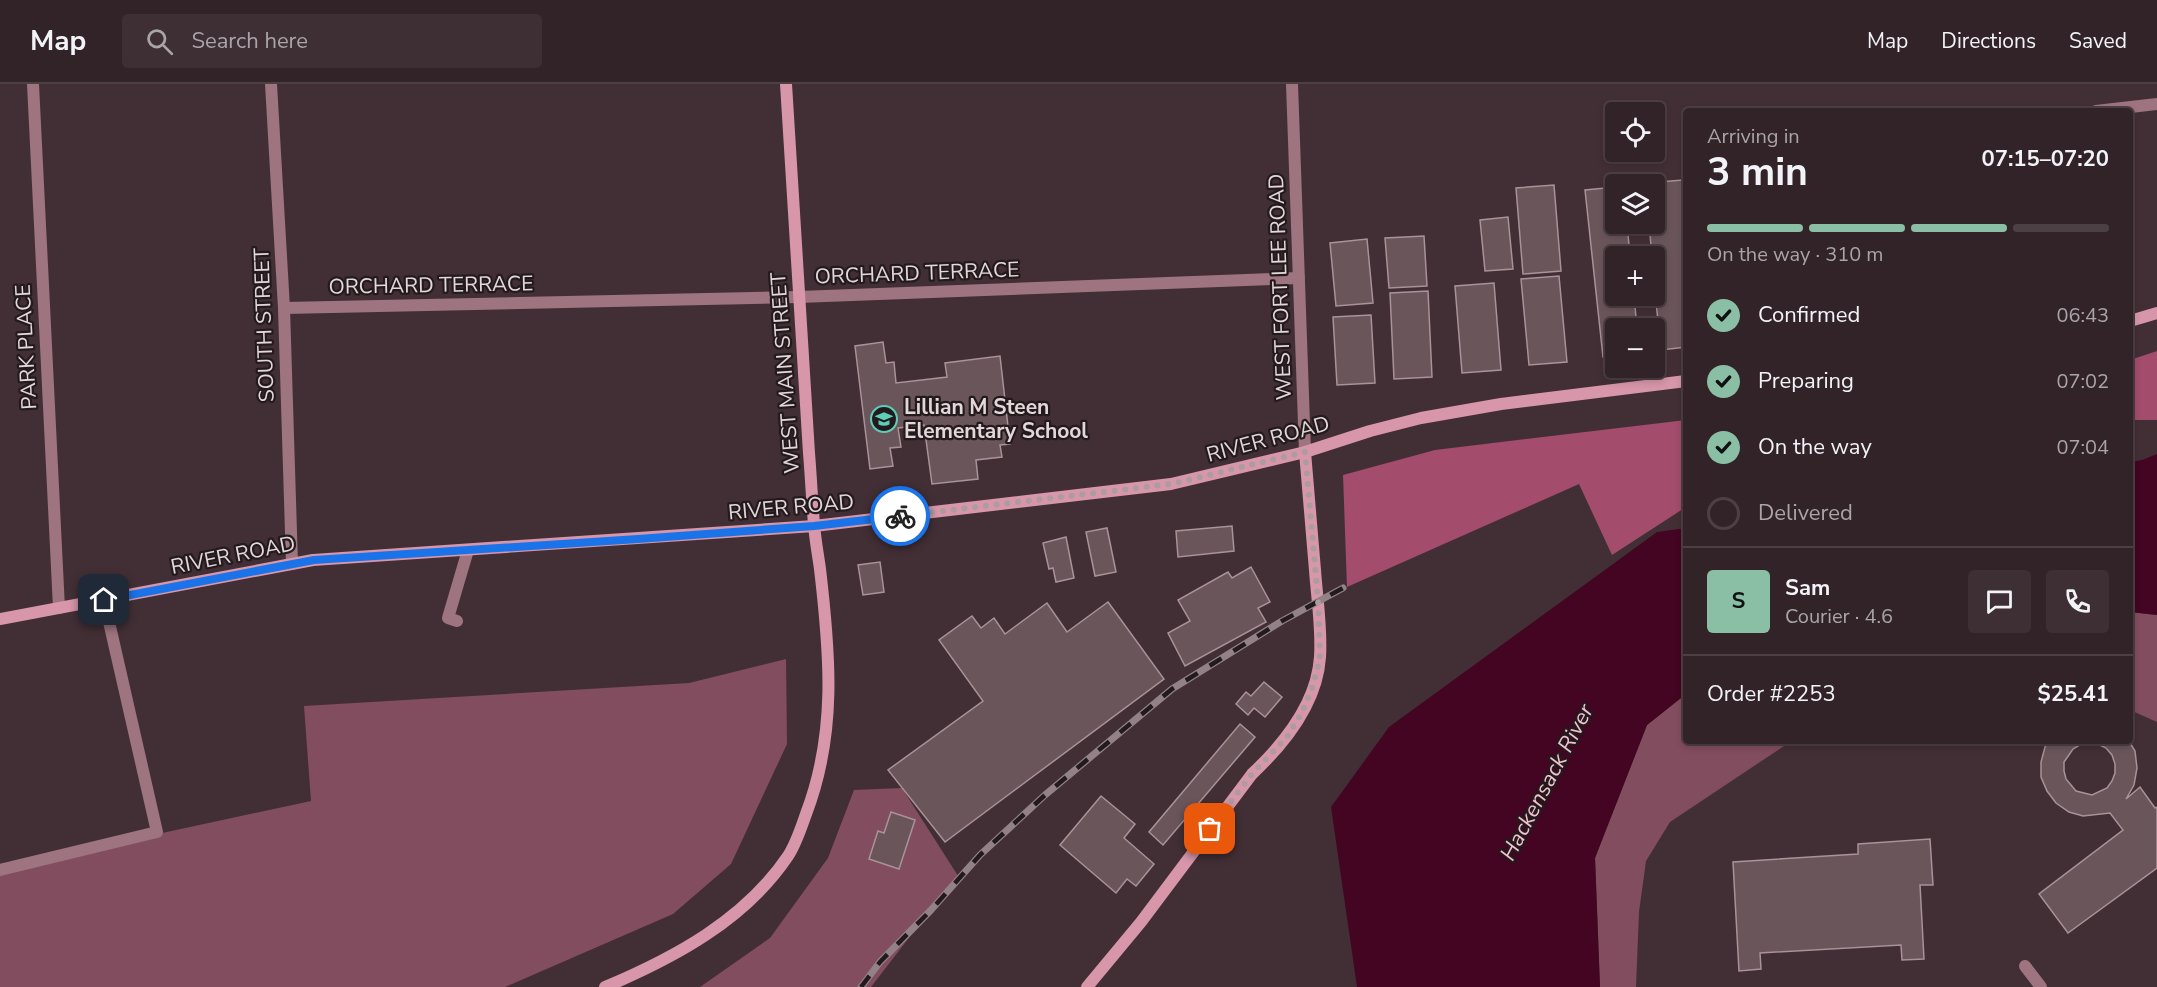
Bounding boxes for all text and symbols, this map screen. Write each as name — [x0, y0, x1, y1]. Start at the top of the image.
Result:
search box — [122, 14, 542, 68]
text: Map — [30, 22, 86, 60]
icon: search — [143, 25, 176, 58]
text: Search here — [191, 26, 308, 56]
text: Map — [1867, 27, 1908, 55]
text: Directions — [1941, 27, 2036, 55]
text: Saved — [2069, 27, 2127, 55]
map controls — [1605, 102, 1665, 378]
button: locate — [1605, 102, 1665, 162]
text: Arriving in — [1707, 123, 1800, 150]
text: 07:15–07:20 — [1981, 144, 2109, 174]
text: 3 min — [1707, 146, 1808, 199]
street label: WEST FORT LEE ROAD — [1262, 173, 1298, 401]
button: layers — [1605, 174, 1665, 234]
text: On the way · 310 m — [1707, 241, 1883, 268]
button: + — [1605, 246, 1665, 306]
street label: SOUTH STREET — [247, 247, 281, 403]
street label: ORCHARD TERRACE — [814, 255, 1020, 291]
street label: ORCHARD TERRACE — [328, 269, 534, 301]
street label: WEST MAIN STREET — [764, 271, 806, 474]
street label: PARK PLACE — [9, 284, 43, 410]
icon: check — [1707, 299, 1740, 332]
text: Confirmed — [1758, 300, 1860, 330]
text: 06:43 — [2056, 302, 2109, 329]
button: − — [1605, 318, 1665, 378]
icon: check — [1707, 365, 1740, 398]
text: Preparing — [1758, 366, 1854, 396]
text: 07:02 — [2056, 368, 2109, 395]
place label: Lillian M Steen Elementary School — [904, 393, 1088, 445]
school or university icon: Lillian M Steen Elementary School — [869, 404, 899, 434]
street label: RIVER ROAD — [1203, 409, 1333, 469]
icon: check — [1707, 431, 1740, 464]
text: On the way — [1758, 432, 1872, 462]
text: 07:04 — [2056, 434, 2109, 461]
courier — [870, 486, 930, 546]
street label: RIVER ROAD — [727, 488, 855, 526]
text: Delivered — [1758, 498, 1853, 528]
icon: bike — [884, 500, 917, 533]
street label: RIVER ROAD — [168, 529, 298, 581]
button: chat — [1968, 570, 2031, 633]
button: phone — [2046, 570, 2109, 633]
text: Sam — [1785, 573, 1830, 603]
pin — [78, 574, 129, 625]
icon: home — [87, 583, 120, 616]
text: S — [1732, 586, 1745, 616]
text: Courier · 4.6 — [1785, 603, 1893, 630]
text: Order #2253 — [1707, 679, 1836, 709]
text: $25.41 — [2038, 679, 2109, 709]
water label: Hackensack River — [1493, 698, 1601, 866]
pin — [1184, 803, 1235, 854]
icon: bag — [1193, 812, 1226, 845]

